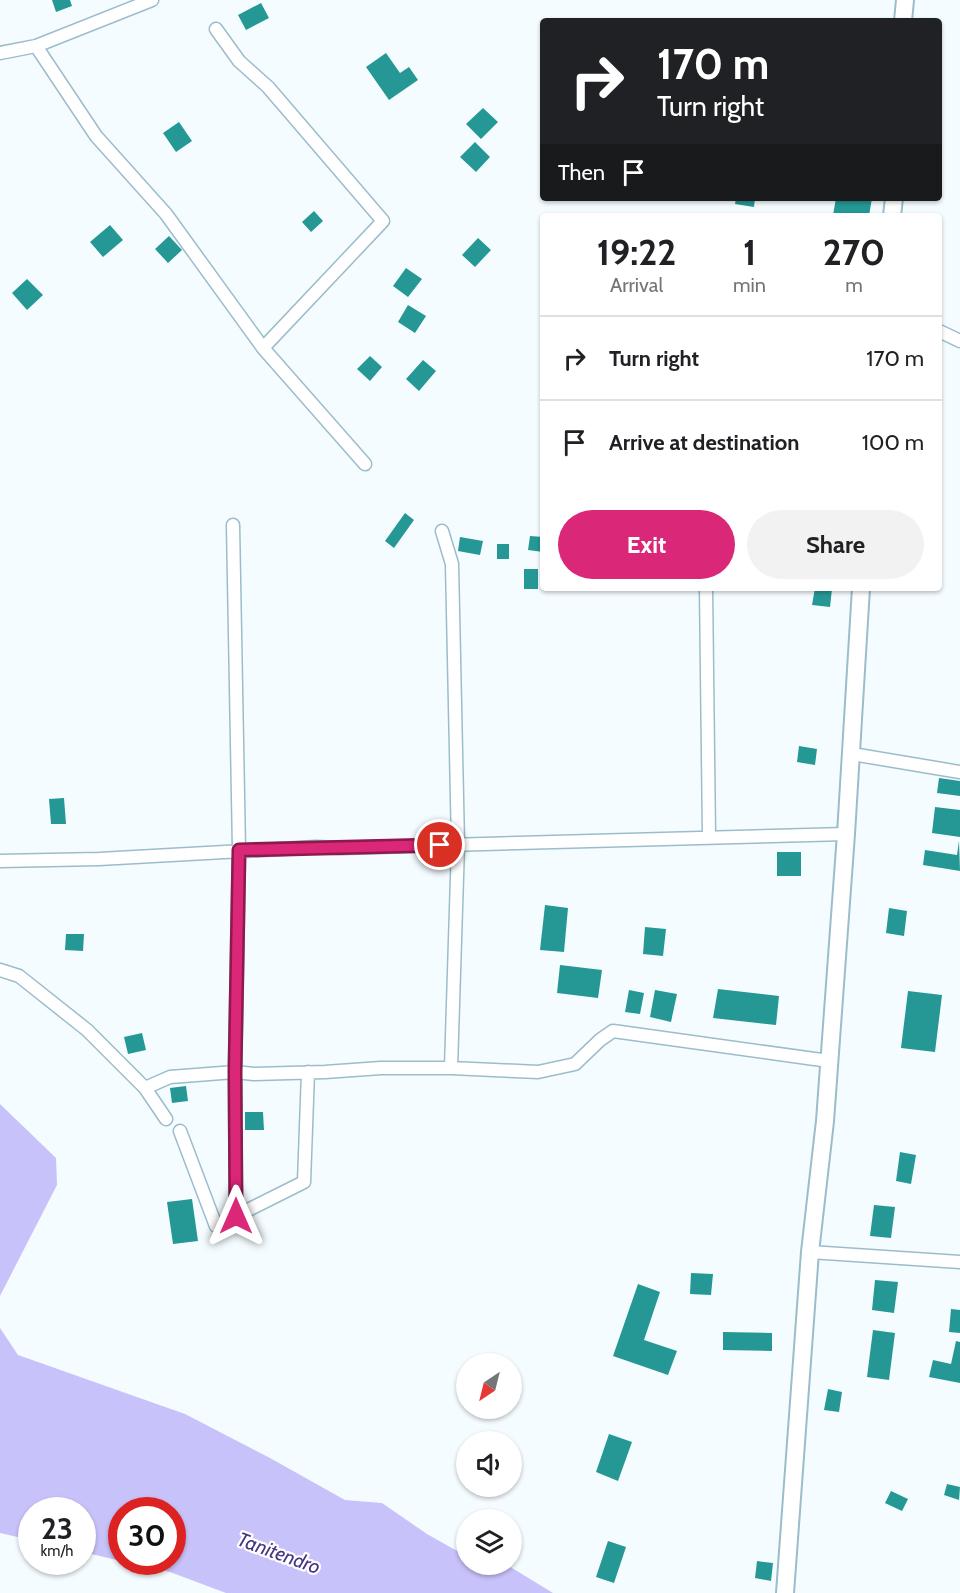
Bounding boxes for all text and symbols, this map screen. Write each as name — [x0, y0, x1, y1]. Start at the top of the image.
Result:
text: 170 m — [657, 38, 769, 90]
icon: right — [558, 42, 636, 120]
text: Turn right — [657, 90, 764, 123]
icon: arrive — [617, 156, 650, 189]
text: Then — [558, 159, 605, 186]
text: 19:22 — [597, 230, 676, 274]
text: 1 — [743, 230, 756, 274]
text: 270 — [823, 230, 885, 274]
text: Arrival — [610, 273, 663, 297]
text: min — [733, 273, 766, 297]
text: m — [845, 273, 863, 297]
icon: right — [558, 342, 591, 375]
text: Turn right — [609, 345, 699, 372]
text: 170 m — [866, 345, 924, 372]
icon: arrive — [558, 426, 591, 459]
text: Arrive at destination — [609, 429, 799, 456]
text: 100 m — [862, 429, 924, 456]
button: Exit — [558, 510, 735, 579]
button: Share — [747, 510, 924, 579]
pin — [414, 819, 465, 870]
icon: arrive — [423, 828, 456, 861]
position arrow — [204, 1184, 268, 1248]
north arrow — [456, 1353, 522, 1419]
map controls — [456, 1353, 522, 1575]
button: sound — [456, 1431, 522, 1497]
speed limit sign: 30 — [108, 1497, 186, 1575]
button: layers — [456, 1509, 522, 1575]
text: 23 — [41, 1510, 73, 1547]
water label: Tanitendro — [234, 1527, 324, 1579]
text: km/h — [41, 1542, 73, 1560]

